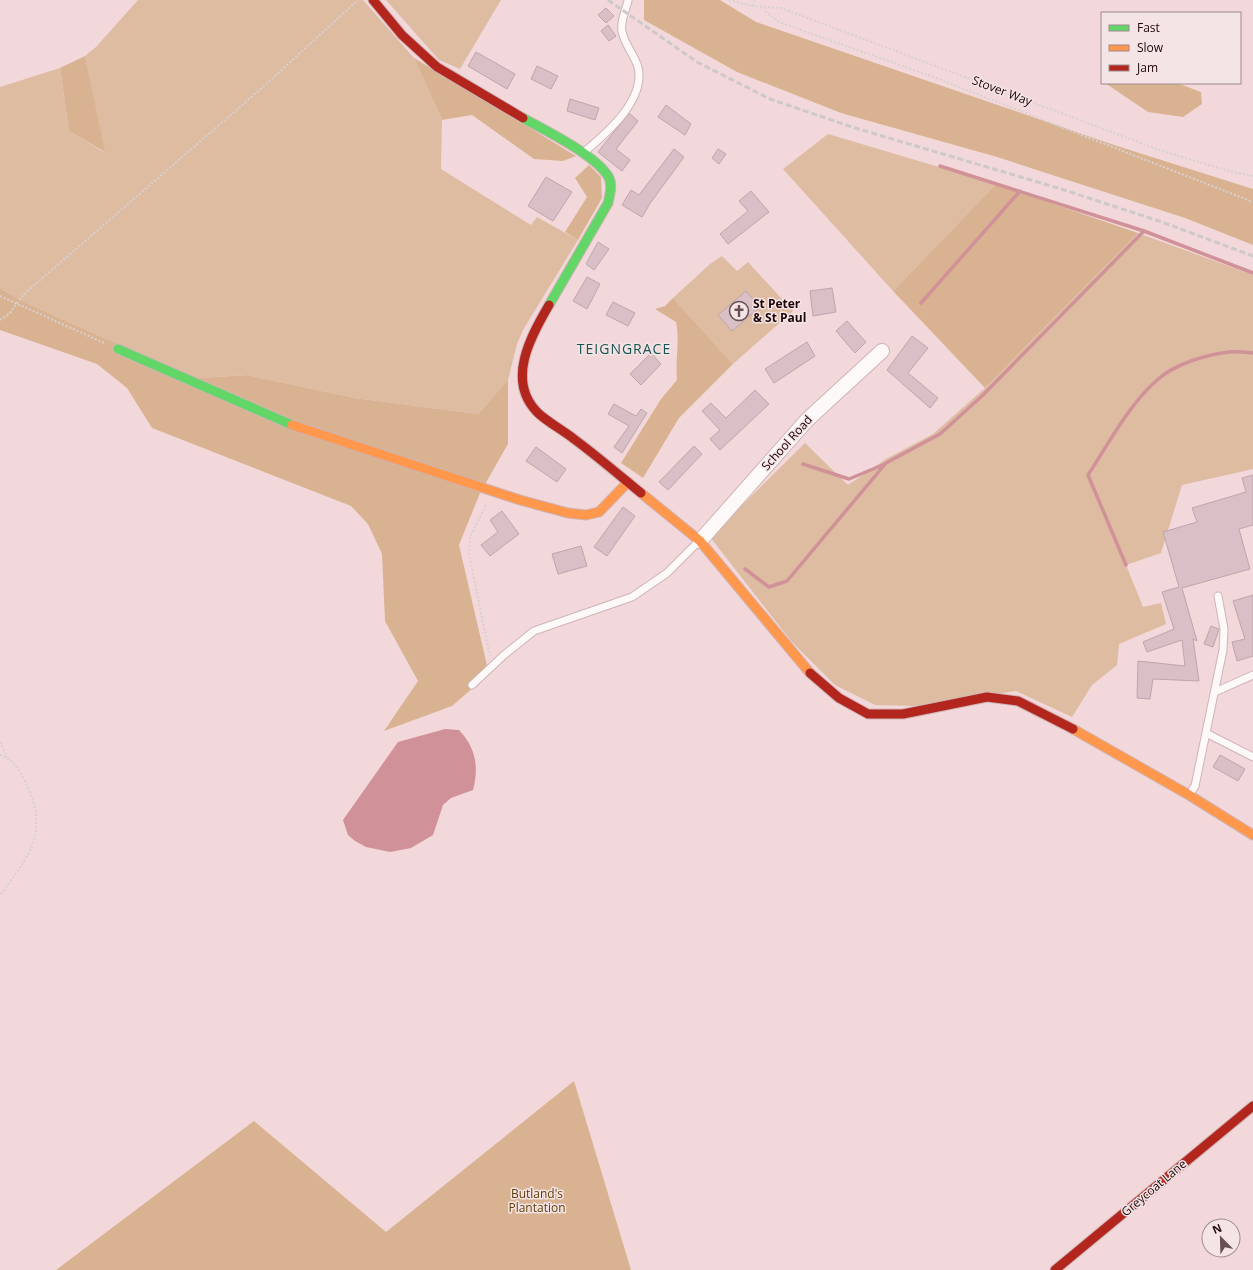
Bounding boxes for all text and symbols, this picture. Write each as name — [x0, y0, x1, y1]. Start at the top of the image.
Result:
legend — [1101, 12, 1241, 84]
text: Fast — [1137, 19, 1160, 36]
text: Slow — [1137, 39, 1164, 56]
text: Jam — [1136, 59, 1158, 76]
street label: Stover Way — [970, 71, 1035, 110]
place label: St Peter & St Paul — [753, 295, 806, 326]
church icon: St Peter & St Paul — [728, 300, 750, 322]
district label: TEIGNGRACE — [577, 339, 671, 358]
street label: School Road — [757, 411, 816, 474]
street label: Greycoat Lane — [1117, 1155, 1190, 1220]
park label: Butland's Plantation — [508, 1185, 566, 1216]
north arrow — [1201, 1218, 1241, 1258]
text: N — [1210, 1220, 1224, 1237]

